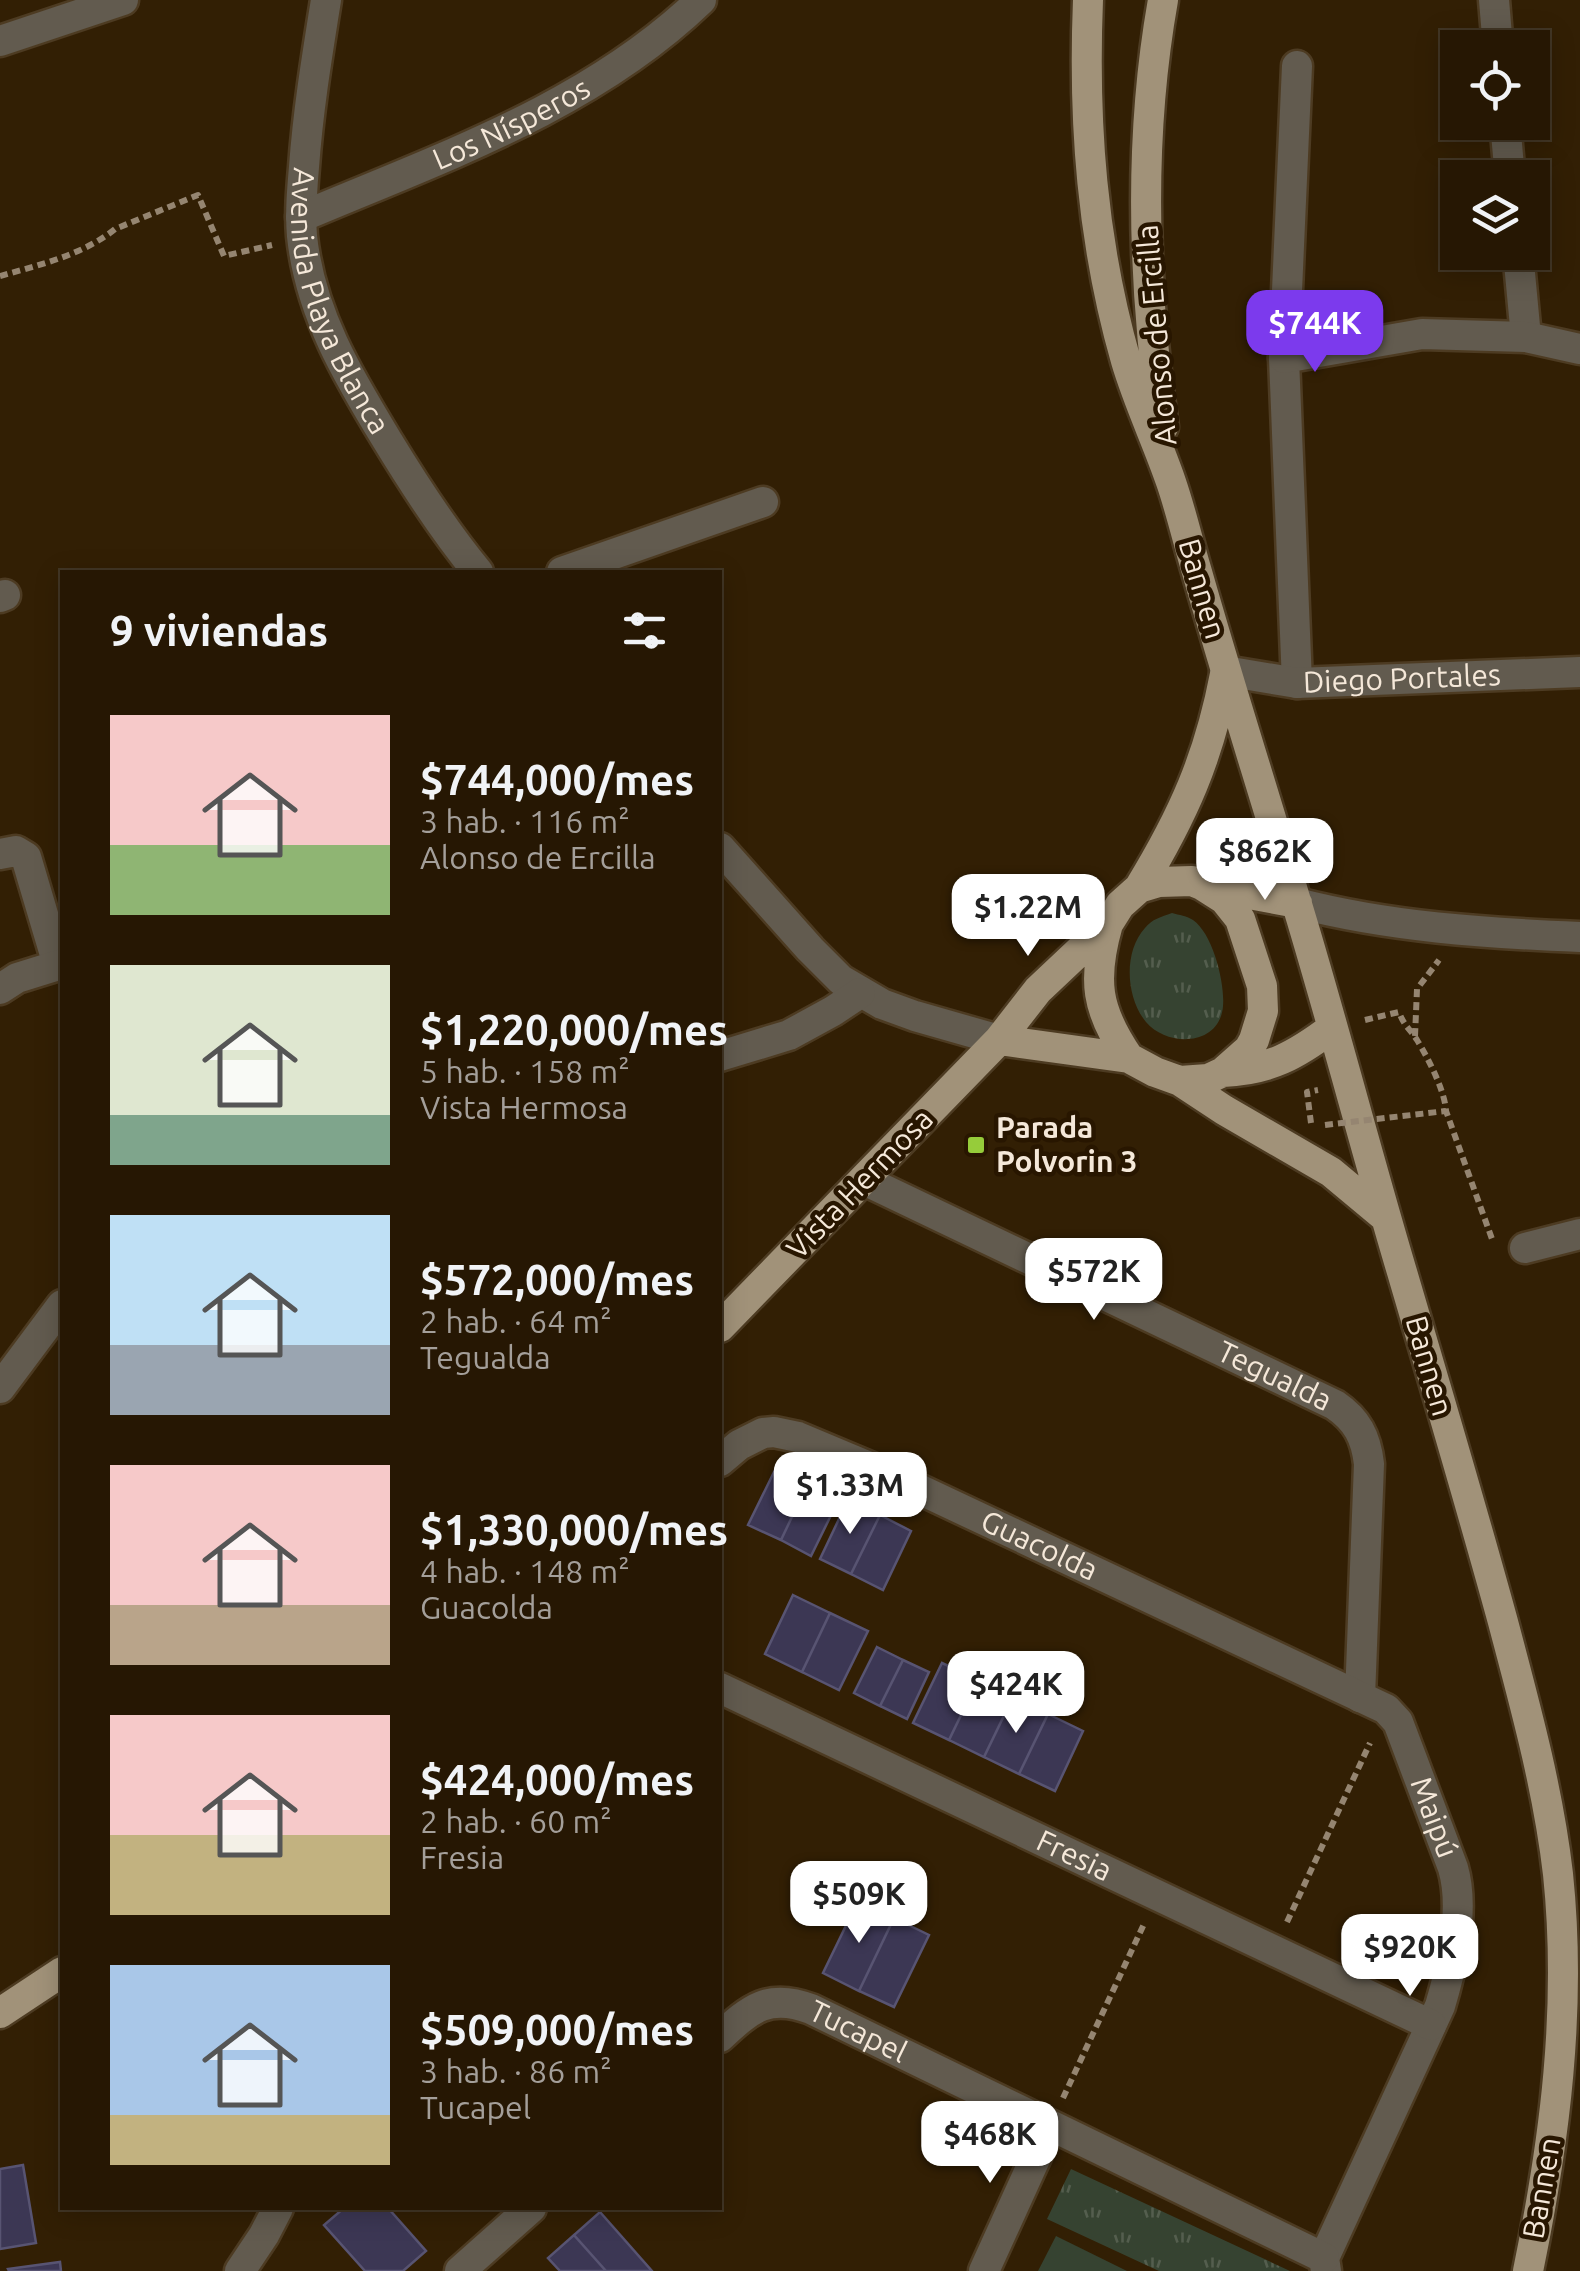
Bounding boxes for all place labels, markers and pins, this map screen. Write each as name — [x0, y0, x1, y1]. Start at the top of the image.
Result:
pin: $744K — [1245, 290, 1385, 375]
pin: $862K — [1195, 818, 1335, 903]
pin: $1.22M — [947, 874, 1109, 959]
place label: Parada Polvorin 3 — [996, 1110, 1138, 1178]
marker: Parada Polvorin 3 — [965, 1134, 987, 1156]
pin: $572K — [1024, 1238, 1164, 1323]
pin: $1.33M — [769, 1452, 931, 1537]
pin: $424K — [946, 1651, 1086, 1736]
pin: $509K — [789, 1861, 929, 1946]
pin: $920K — [1340, 1914, 1480, 1999]
pin: $468K — [920, 2101, 1060, 2186]

